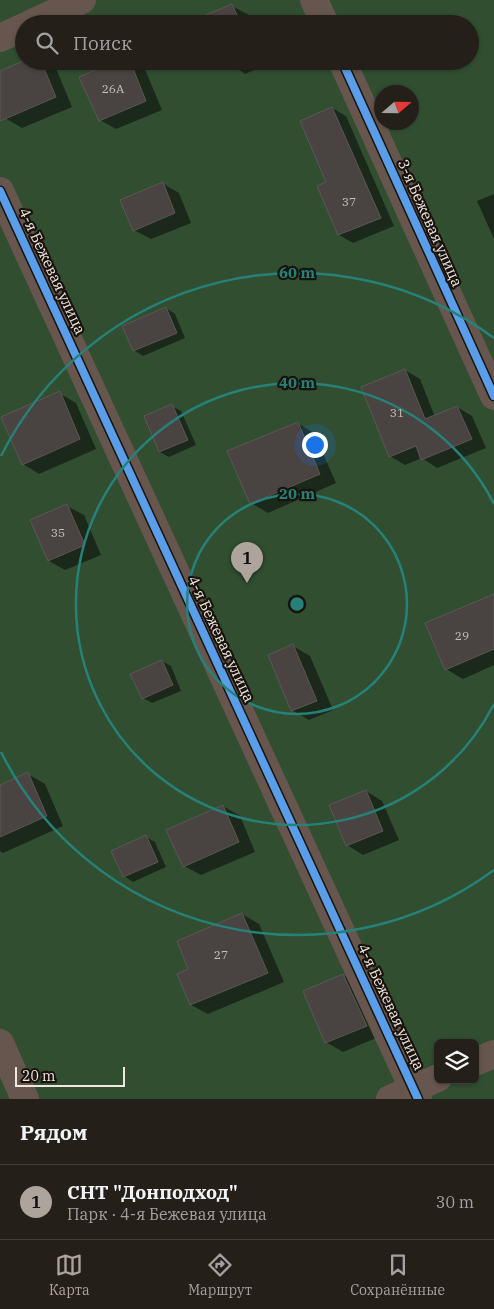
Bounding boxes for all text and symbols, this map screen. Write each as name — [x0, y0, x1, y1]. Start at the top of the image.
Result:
search box — [15, 15, 479, 70]
icon: search — [33, 29, 61, 57]
text: Поиск — [73, 31, 132, 55]
house number: 26А — [102, 81, 125, 96]
north arrow — [374, 85, 419, 130]
street label: 3-я Бежевая улица — [394, 156, 467, 290]
house number: 37 — [342, 194, 356, 209]
street label: 4-я Бежевая улица — [15, 204, 90, 337]
text: 60 m — [279, 263, 315, 282]
text: 40 m — [279, 373, 315, 392]
house number: 31 — [390, 405, 404, 420]
your location — [302, 432, 328, 458]
text: 20 m — [279, 484, 315, 503]
house number: 35 — [51, 525, 65, 540]
pin: 1 — [231, 542, 263, 583]
street label: 4-я Бежевая улица — [184, 572, 259, 705]
centre of rings — [288, 595, 306, 613]
house number: 29 — [455, 628, 469, 643]
street label: 4-я Бежевая улица — [354, 940, 429, 1073]
house number: 27 — [214, 947, 228, 962]
map controls — [434, 1039, 479, 1084]
button: layers — [434, 1039, 479, 1084]
scale bar — [15, 1064, 125, 1087]
text: 20 m — [22, 1067, 55, 1085]
text: Рядом — [20, 1118, 88, 1146]
text: СНТ "Донподход" — [67, 1180, 238, 1204]
text: 1 — [31, 1192, 41, 1212]
text: 30 m — [436, 1192, 474, 1212]
text: Парк · 4-я Бежевая улица — [67, 1204, 267, 1224]
tab: Карта — [49, 1251, 90, 1299]
tab: Маршрут — [188, 1251, 252, 1299]
tab: Сохранённые — [350, 1251, 445, 1299]

